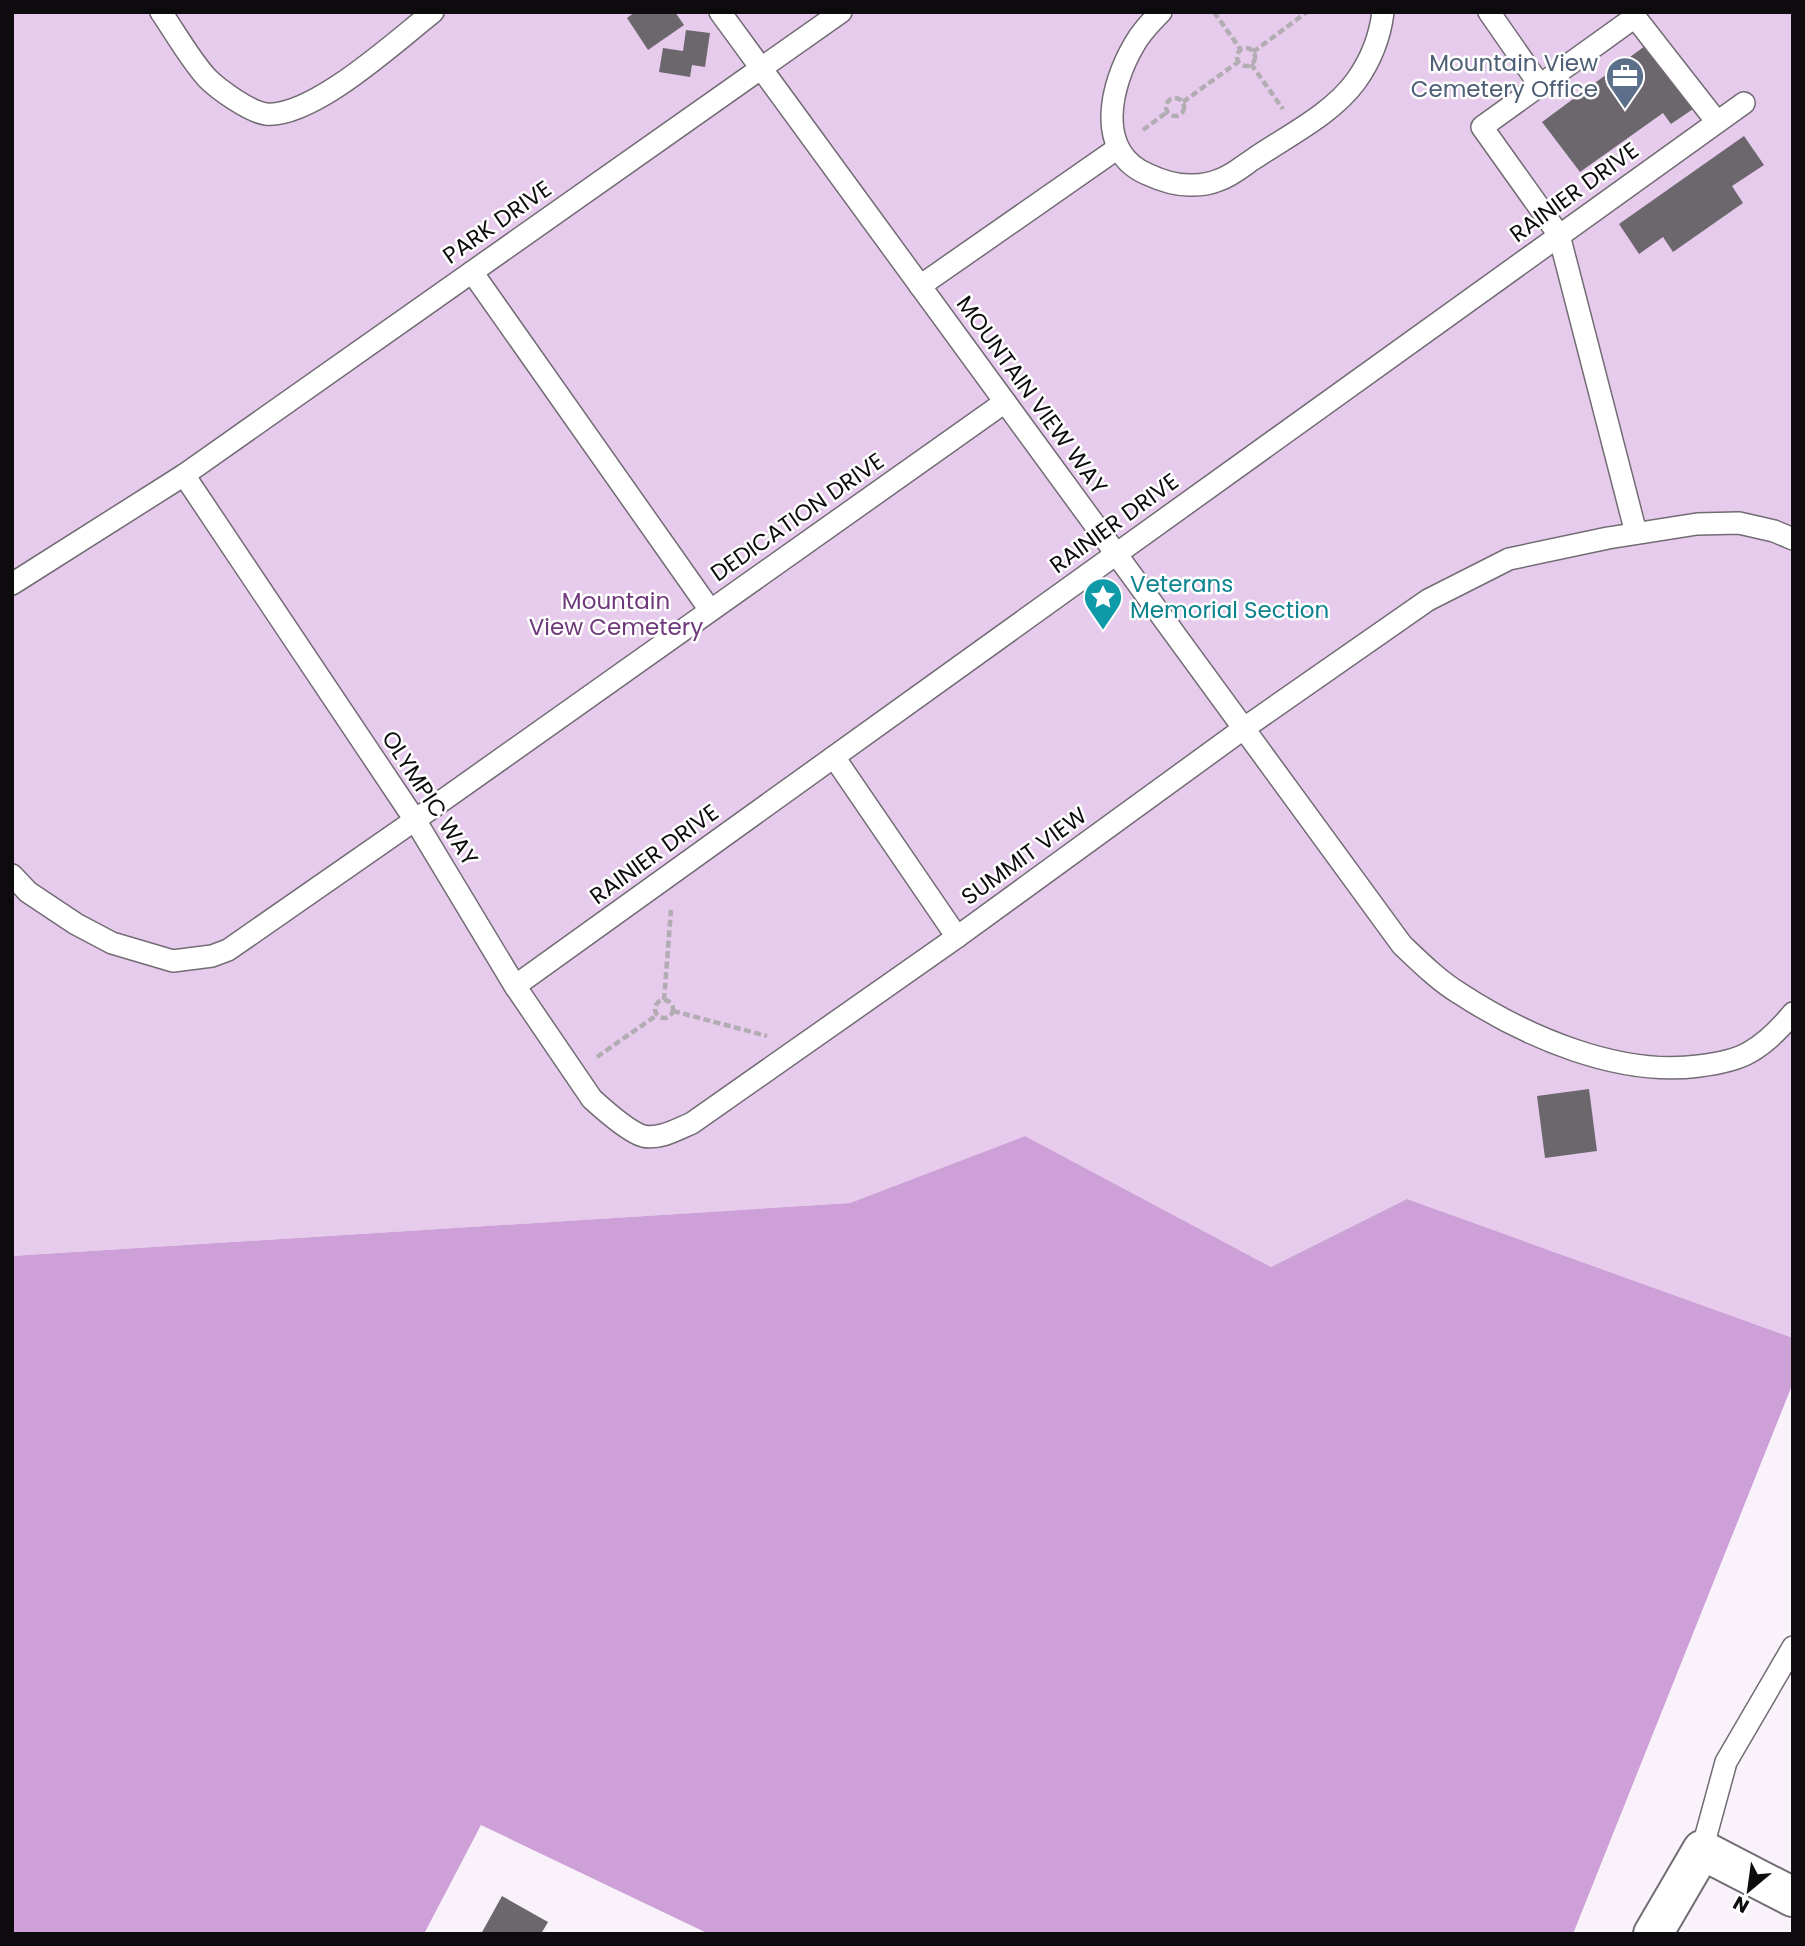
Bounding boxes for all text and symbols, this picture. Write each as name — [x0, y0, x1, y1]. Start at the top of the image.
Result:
place label: Mountain View Cemetery Office — [1411, 47, 1598, 105]
office icon: Mountain View Cemetery Office — [1604, 55, 1646, 110]
street label: RAINIER DRIVE — [1503, 134, 1645, 250]
street label: PARK DRIVE — [436, 173, 558, 271]
street label: MOUNTAIN VIEW WAY — [949, 289, 1115, 501]
street label: DEDICATION DRIVE — [704, 445, 890, 589]
street label: RAINIER DRIVE — [1043, 465, 1185, 581]
place label: Veterans Memorial Section — [1130, 568, 1329, 626]
place icon: Veterans Memorial Section — [1082, 576, 1124, 631]
park label: Mountain View Cemetery — [529, 585, 703, 643]
street label: OLYMPIC WAY — [374, 724, 486, 872]
street label: RAINIER DRIVE — [583, 796, 725, 912]
street label: SUMMIT VIEW — [955, 799, 1093, 913]
north arrow — [1714, 1855, 1784, 1925]
text: N — [1728, 1889, 1754, 1920]

